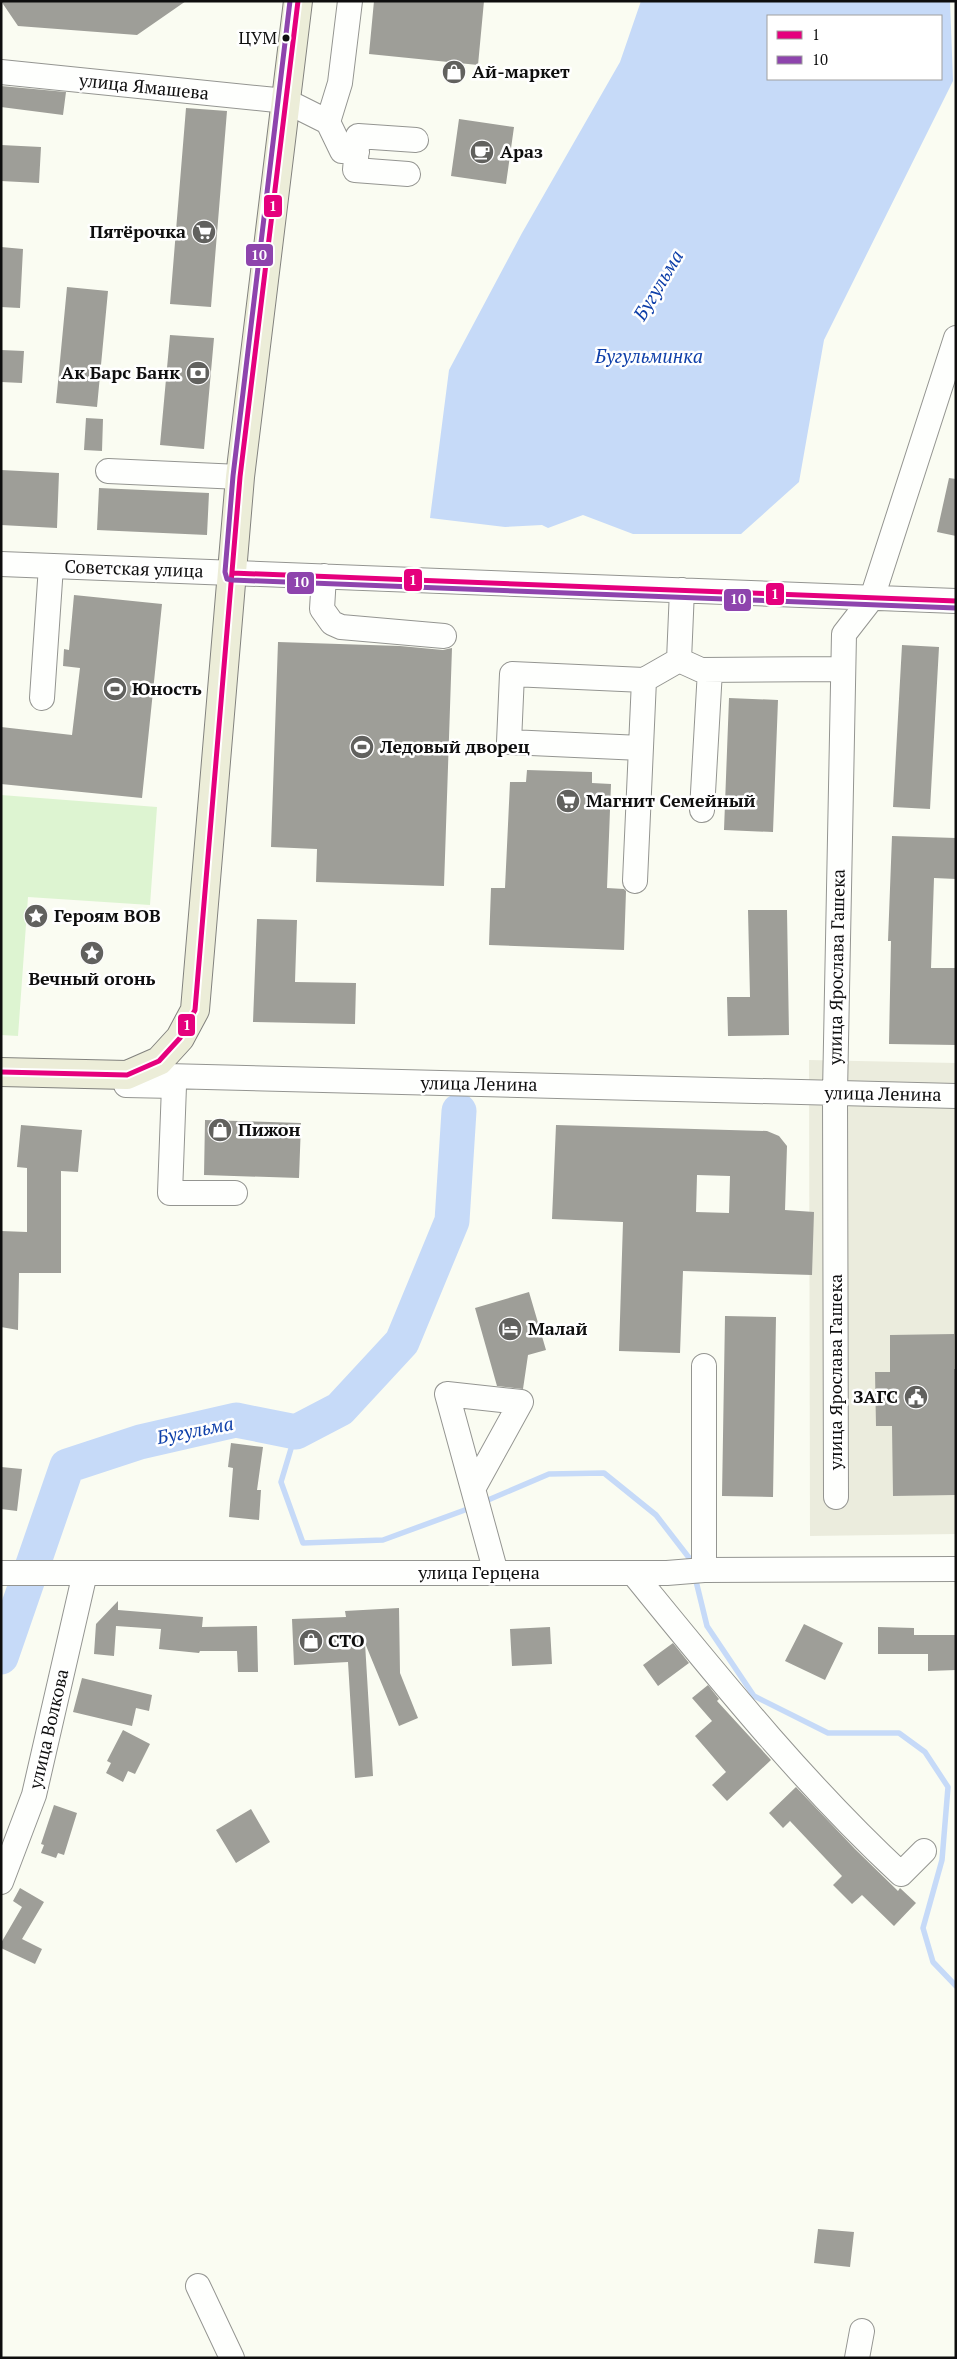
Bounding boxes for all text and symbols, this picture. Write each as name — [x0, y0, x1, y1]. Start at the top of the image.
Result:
legend — [767, 15, 942, 80]
text: 1 — [812, 24, 820, 44]
place label: ЦУМ — [239, 26, 277, 49]
marker: ЦУМ — [281, 33, 291, 43]
text: 10 — [812, 49, 828, 69]
shop icon: Ай-маркет — [441, 59, 467, 85]
place label: Ай-маркет — [472, 59, 570, 83]
street label: улица Ямашева — [77, 67, 210, 105]
cafe icon: Араз — [469, 139, 495, 165]
place label: Араз — [500, 139, 543, 163]
line badge: 1 — [263, 194, 283, 218]
text: 1 — [269, 196, 277, 215]
place label: Пятёрочка — [90, 219, 186, 243]
supermarket icon: Пятёрочка — [191, 219, 217, 245]
line badge: 10 — [245, 243, 274, 267]
text: 10 — [251, 245, 267, 264]
water label: Бугульма — [626, 245, 688, 325]
water label: Бугульминка — [594, 343, 703, 368]
place label: Ак Барс Банк — [61, 360, 180, 384]
bank icon: Ак Барс Банк — [185, 360, 211, 386]
street label: Советская улица — [64, 554, 204, 582]
line badge: 1 — [403, 568, 423, 592]
text: 1 — [409, 570, 417, 589]
line badge: 10 — [286, 571, 315, 595]
text: 10 — [293, 572, 309, 591]
line badge: 1 — [765, 582, 785, 606]
text: 1 — [771, 584, 779, 603]
line badge: 10 — [723, 588, 752, 612]
text: 10 — [730, 589, 746, 608]
sports icon: Юность — [102, 676, 128, 702]
place label: Юность — [132, 676, 202, 700]
sports icon: Ледовый дворец — [349, 734, 375, 760]
place label: Ледовый дворец — [379, 734, 530, 758]
supermarket icon: Магнит Семейный — [555, 788, 581, 814]
place label: Магнит Семейный — [586, 788, 756, 812]
street label: улица Ярослава Гашека — [822, 869, 850, 1066]
place icon: Героям ВОВ — [23, 903, 49, 929]
place label: Героям ВОВ — [54, 903, 161, 927]
place icon: Вечный огонь — [79, 940, 105, 966]
place label: Вечный огонь — [28, 966, 156, 990]
line badge: 1 — [177, 1013, 196, 1037]
text: 1 — [183, 1015, 191, 1034]
street label: улица Ленина — [419, 1070, 538, 1096]
street label: улица Ленина — [823, 1080, 942, 1106]
shop icon: Пижон — [207, 1117, 233, 1143]
place label: Пижон — [238, 1117, 301, 1141]
street label: улица Ярослава Гашека — [823, 1274, 847, 1471]
hotel icon: Малай — [497, 1316, 523, 1342]
place label: Малай — [528, 1316, 587, 1340]
place label: ЗАГС — [853, 1384, 898, 1408]
public building icon: ЗАГС — [903, 1384, 929, 1410]
water label: Бугульма — [153, 1410, 235, 1449]
street label: улица Герцена — [417, 1560, 540, 1584]
shop icon: СТО — [298, 1628, 324, 1654]
place label: СТО — [328, 1628, 364, 1652]
street label: улица Волкова — [22, 1666, 73, 1792]

